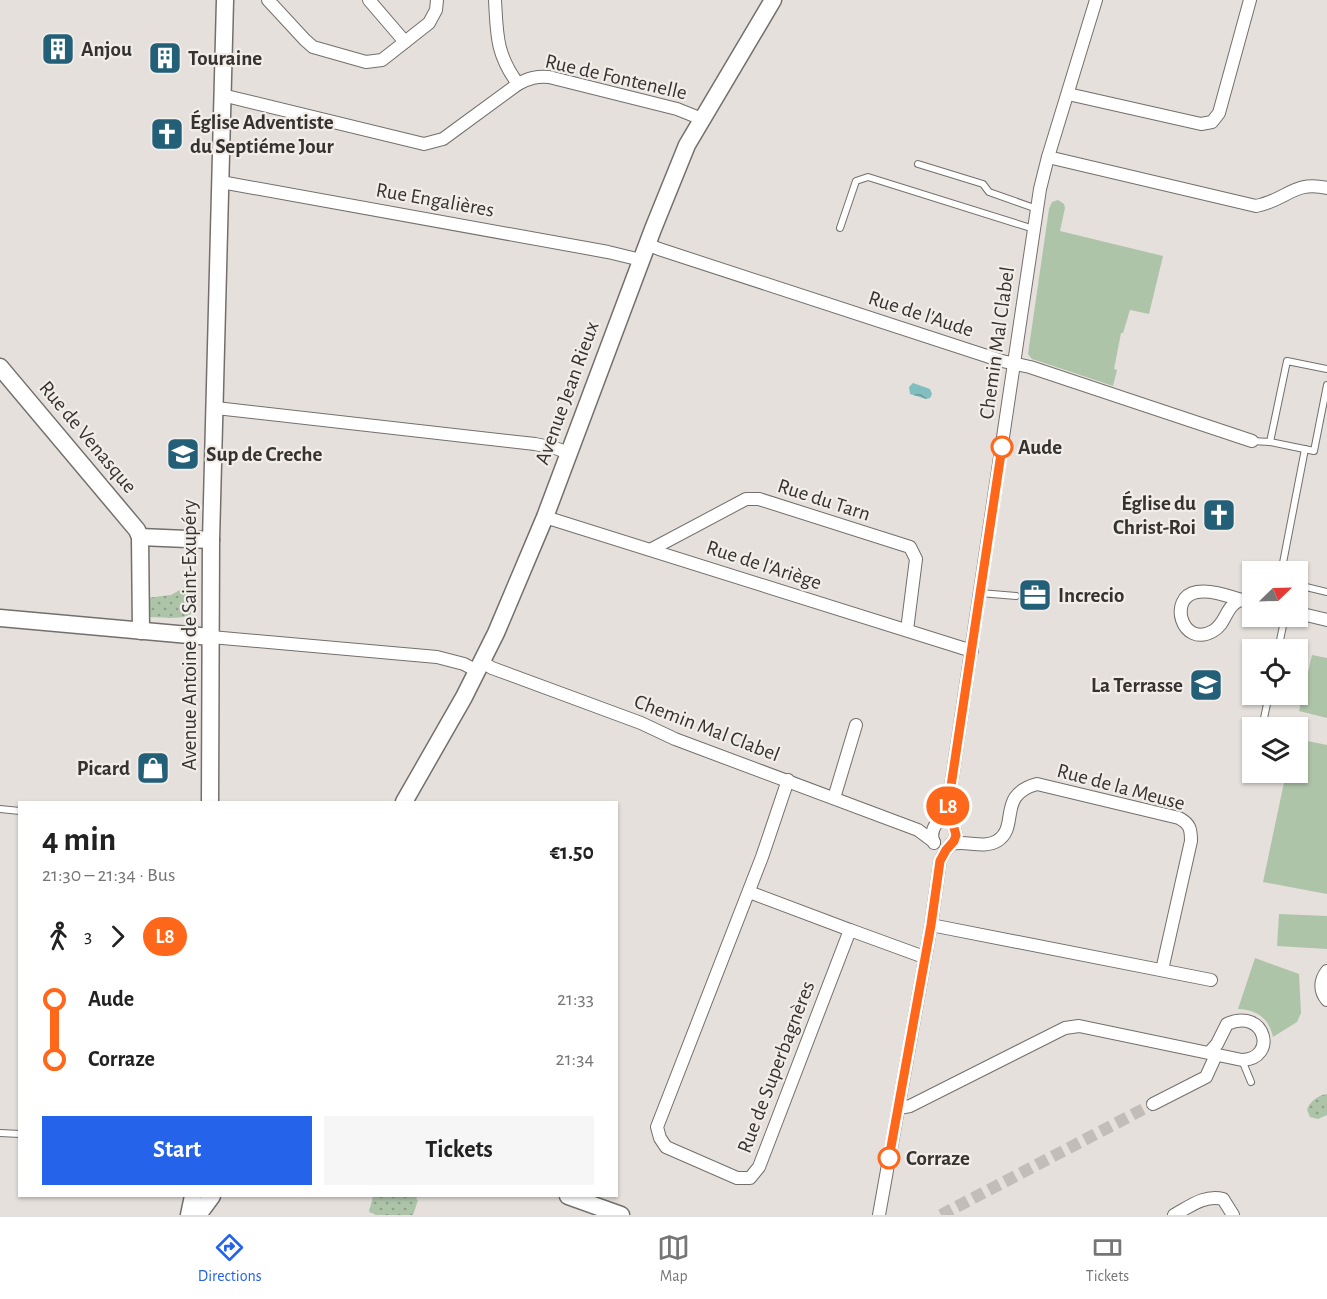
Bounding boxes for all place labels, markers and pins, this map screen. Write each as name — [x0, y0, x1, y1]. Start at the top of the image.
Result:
building icon: Anjou — [40, 31, 76, 67]
place label: Anjou — [81, 39, 132, 60]
building icon: Touraine — [147, 40, 183, 76]
place label: Touraine — [188, 48, 262, 69]
place label: Église Adventiste du Septiéme Jour — [190, 109, 334, 157]
church icon: Église Adventiste du Septiéme Jour — [149, 116, 185, 152]
school or university icon: Sup de Creche — [165, 436, 201, 472]
marker: Aude — [991, 436, 1013, 458]
place label: Aude — [1018, 437, 1062, 458]
place label: Sup de Creche — [206, 444, 323, 465]
place label: Église du Christ-Roi — [1113, 490, 1196, 538]
church icon: Église du Christ-Roi — [1201, 497, 1237, 533]
office icon: Increcio — [1017, 577, 1053, 613]
place label: Increcio — [1058, 585, 1124, 606]
school or university icon: La Terrasse — [1188, 667, 1224, 703]
place label: La Terrasse — [1091, 675, 1183, 696]
shop icon: Picard — [135, 750, 171, 786]
place label: Picard — [77, 758, 130, 779]
marker: Corraze — [878, 1147, 900, 1169]
place label: Corraze — [906, 1148, 970, 1169]

